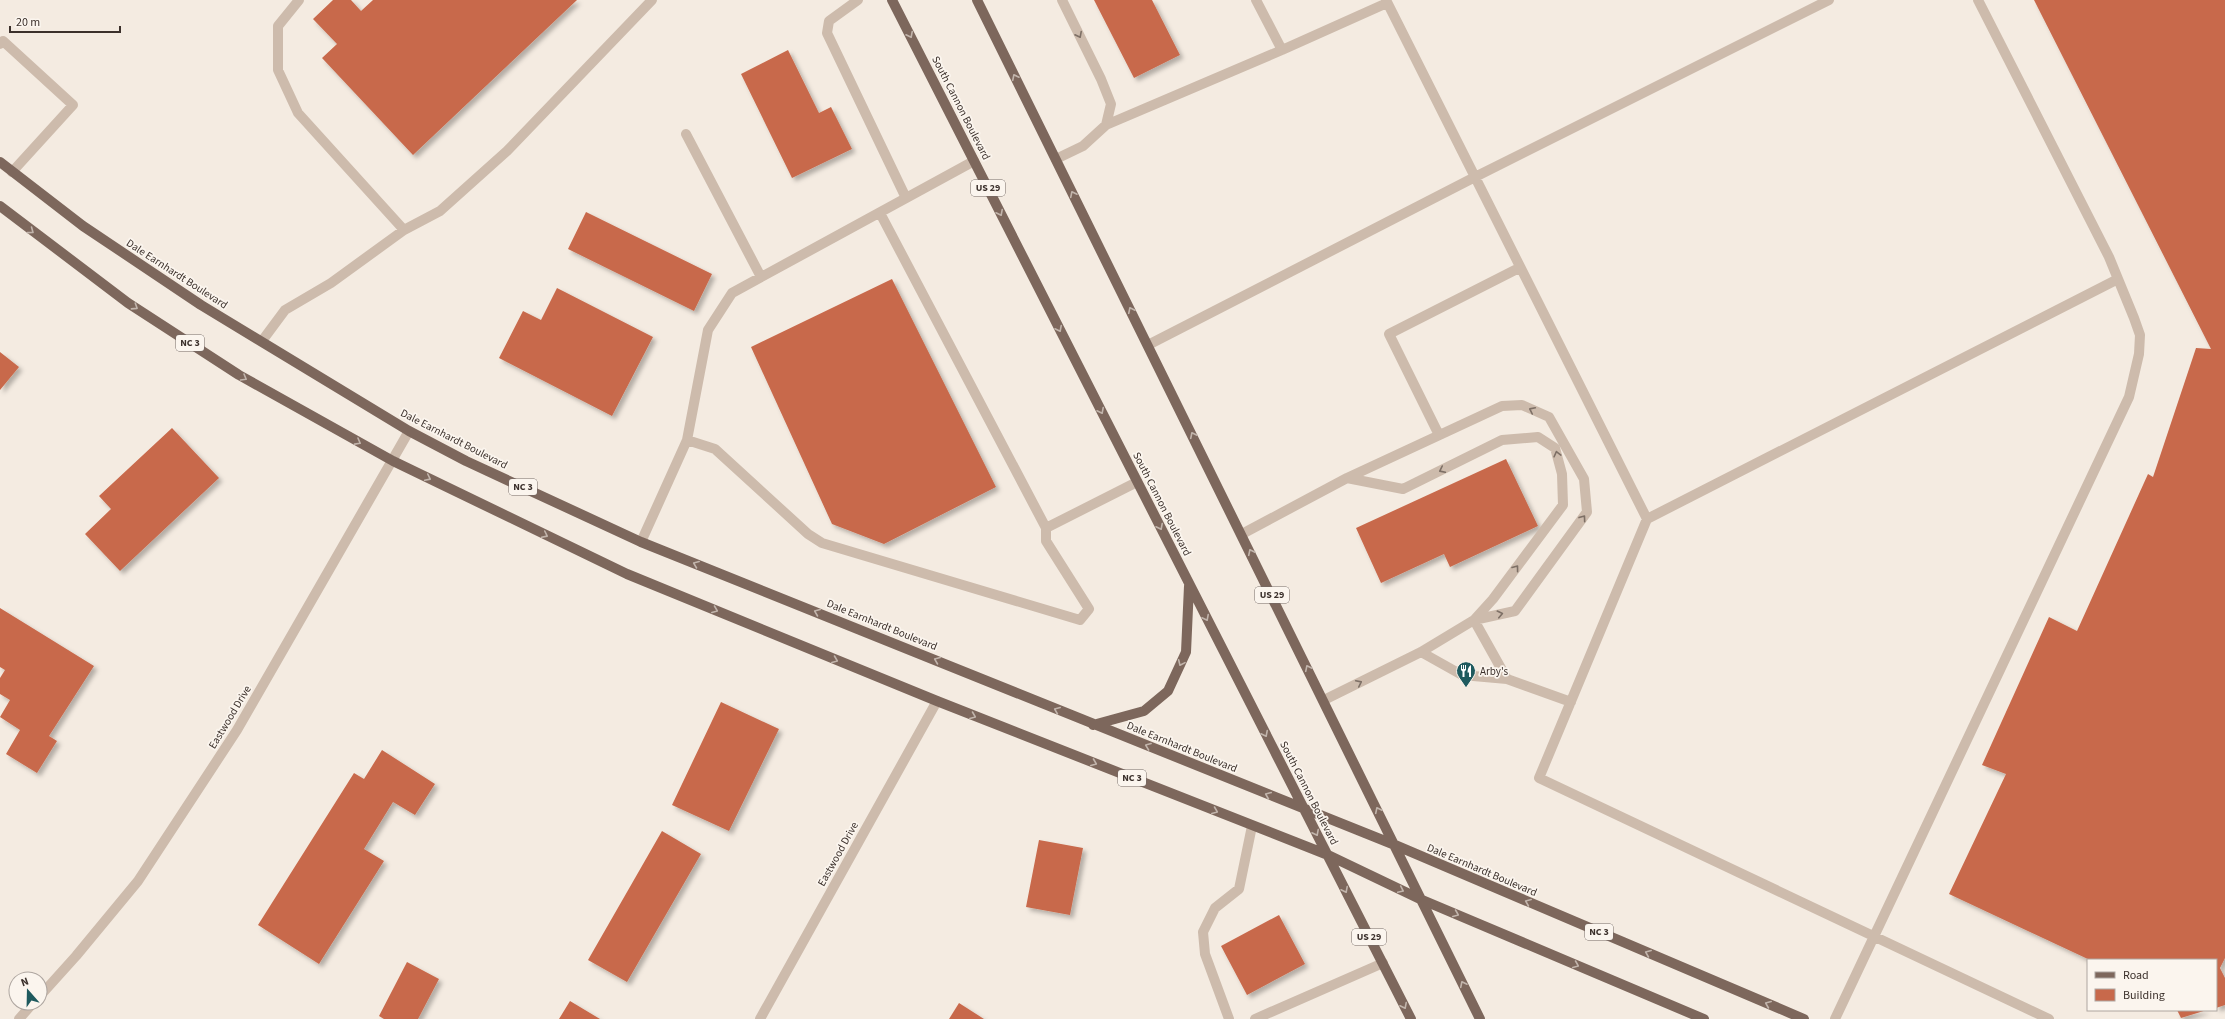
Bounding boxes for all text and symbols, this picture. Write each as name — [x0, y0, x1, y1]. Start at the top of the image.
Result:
scale bar — [10, 8, 120, 34]
text: 20 m — [16, 14, 40, 31]
one-way arrow — [905, 31, 912, 38]
one-way arrow — [1074, 31, 1082, 38]
street label: South Cannon Boulevard — [928, 53, 994, 163]
one-way arrow — [1013, 74, 1020, 81]
road number: US 29 — [971, 180, 1005, 196]
one-way arrow — [1070, 190, 1078, 198]
one-way arrow — [995, 209, 1003, 216]
one-way arrow — [26, 226, 33, 233]
street label: Dale Earnhardt Boulevard — [123, 236, 231, 312]
one-way arrow — [131, 303, 138, 310]
one-way arrow — [1128, 307, 1136, 314]
one-way arrow — [1054, 325, 1062, 332]
road number: NC 3 — [176, 335, 204, 351]
one-way arrow — [240, 373, 248, 381]
street label: Dale Earnhardt Boulevard — [398, 405, 510, 473]
one-way arrow — [1096, 407, 1104, 414]
one-way arrow — [1529, 407, 1536, 415]
one-way arrow — [1190, 432, 1198, 439]
one-way arrow — [354, 437, 361, 444]
street label: South Cannon Boulevard — [1129, 449, 1195, 559]
one-way arrow — [1553, 451, 1562, 458]
one-way arrow — [1439, 465, 1447, 473]
one-way arrow — [424, 473, 431, 481]
road number: NC 3 — [509, 479, 537, 495]
one-way arrow — [1578, 515, 1586, 522]
one-way arrow — [1155, 523, 1163, 530]
one-way arrow — [541, 530, 548, 538]
one-way arrow — [1248, 548, 1256, 556]
one-way arrow — [692, 560, 699, 568]
one-way arrow — [1511, 566, 1518, 573]
road number: US 29 — [1255, 587, 1289, 603]
street label: Dale Earnhardt Boulevard — [824, 596, 940, 654]
one-way arrow — [711, 606, 718, 614]
one-way arrow — [813, 609, 821, 617]
one-way arrow — [1497, 611, 1504, 619]
one-way arrow — [1202, 614, 1209, 622]
one-way arrow — [832, 655, 839, 663]
one-way arrow — [934, 657, 941, 665]
one-way arrow — [1177, 660, 1185, 667]
restaurant icon: Arby's — [1455, 660, 1477, 688]
place label: Arby's — [1480, 664, 1508, 679]
one-way arrow — [1305, 665, 1313, 672]
one-way arrow — [1355, 680, 1362, 687]
street label: Eastwood Drive — [205, 682, 255, 751]
one-way arrow — [1054, 707, 1062, 715]
one-way arrow — [969, 711, 976, 719]
street label: Dale Earnhardt Boulevard — [1124, 718, 1240, 776]
one-way arrow — [1261, 730, 1268, 737]
street label: South Cannon Boulevard — [1276, 738, 1342, 848]
one-way arrow — [1144, 743, 1152, 751]
one-way arrow — [1090, 759, 1097, 767]
road number: NC 3 — [1118, 770, 1146, 786]
one-way arrow — [1265, 792, 1273, 800]
one-way arrow — [1211, 807, 1218, 815]
one-way arrow — [1375, 807, 1382, 814]
street label: Eastwood Drive — [814, 819, 862, 889]
one-way arrow — [1311, 828, 1319, 836]
street label: Dale Earnhardt Boulevard — [1425, 840, 1539, 900]
one-way arrow — [1397, 885, 1404, 893]
one-way arrow — [1340, 886, 1348, 893]
one-way arrow — [1525, 899, 1533, 907]
one-way arrow — [1452, 909, 1460, 917]
road number: NC 3 — [1585, 924, 1613, 940]
road number: US 29 — [1352, 929, 1386, 945]
one-way arrow — [1645, 950, 1653, 958]
legend — [2087, 959, 2217, 1011]
one-way arrow — [1573, 960, 1580, 968]
text: Road — [2123, 967, 2149, 984]
north arrow — [8, 971, 48, 1011]
text: N — [19, 974, 31, 990]
one-way arrow — [1460, 981, 1468, 988]
text: Building — [2123, 987, 2165, 1004]
one-way arrow — [1764, 1000, 1771, 1008]
one-way arrow — [1400, 1002, 1407, 1009]

